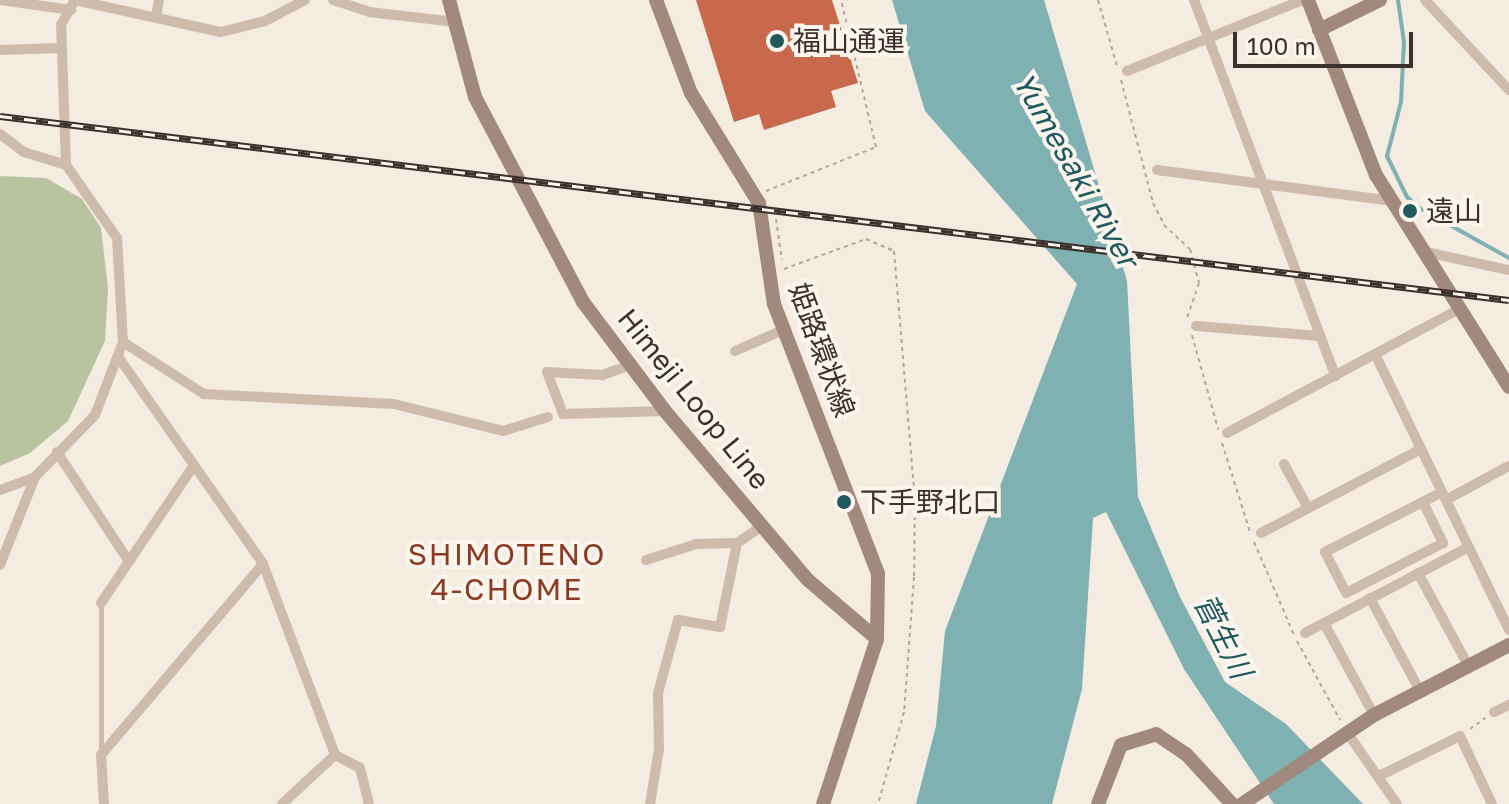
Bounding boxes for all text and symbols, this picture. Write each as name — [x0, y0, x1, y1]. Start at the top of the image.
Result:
scale bar — [1237, 16, 1417, 66]
place label: 福山通運 — [793, 24, 905, 58]
text: 100 m — [1247, 31, 1316, 60]
marker: 福山通運 — [768, 32, 786, 50]
water label: Yumesaki River — [1006, 66, 1146, 274]
place label: 遠山 — [1426, 194, 1482, 228]
marker: 遠山 — [1401, 202, 1419, 220]
street label: 姫路環状線 — [782, 278, 862, 422]
street label: Himeji Loop Line — [611, 302, 777, 496]
place label: 下手野北口 — [860, 485, 1000, 519]
marker: 下手野北口 — [835, 493, 853, 511]
district label: SHIMOTENO 4-CHOME — [408, 536, 606, 606]
water label: 菅生川 — [1187, 588, 1259, 684]

